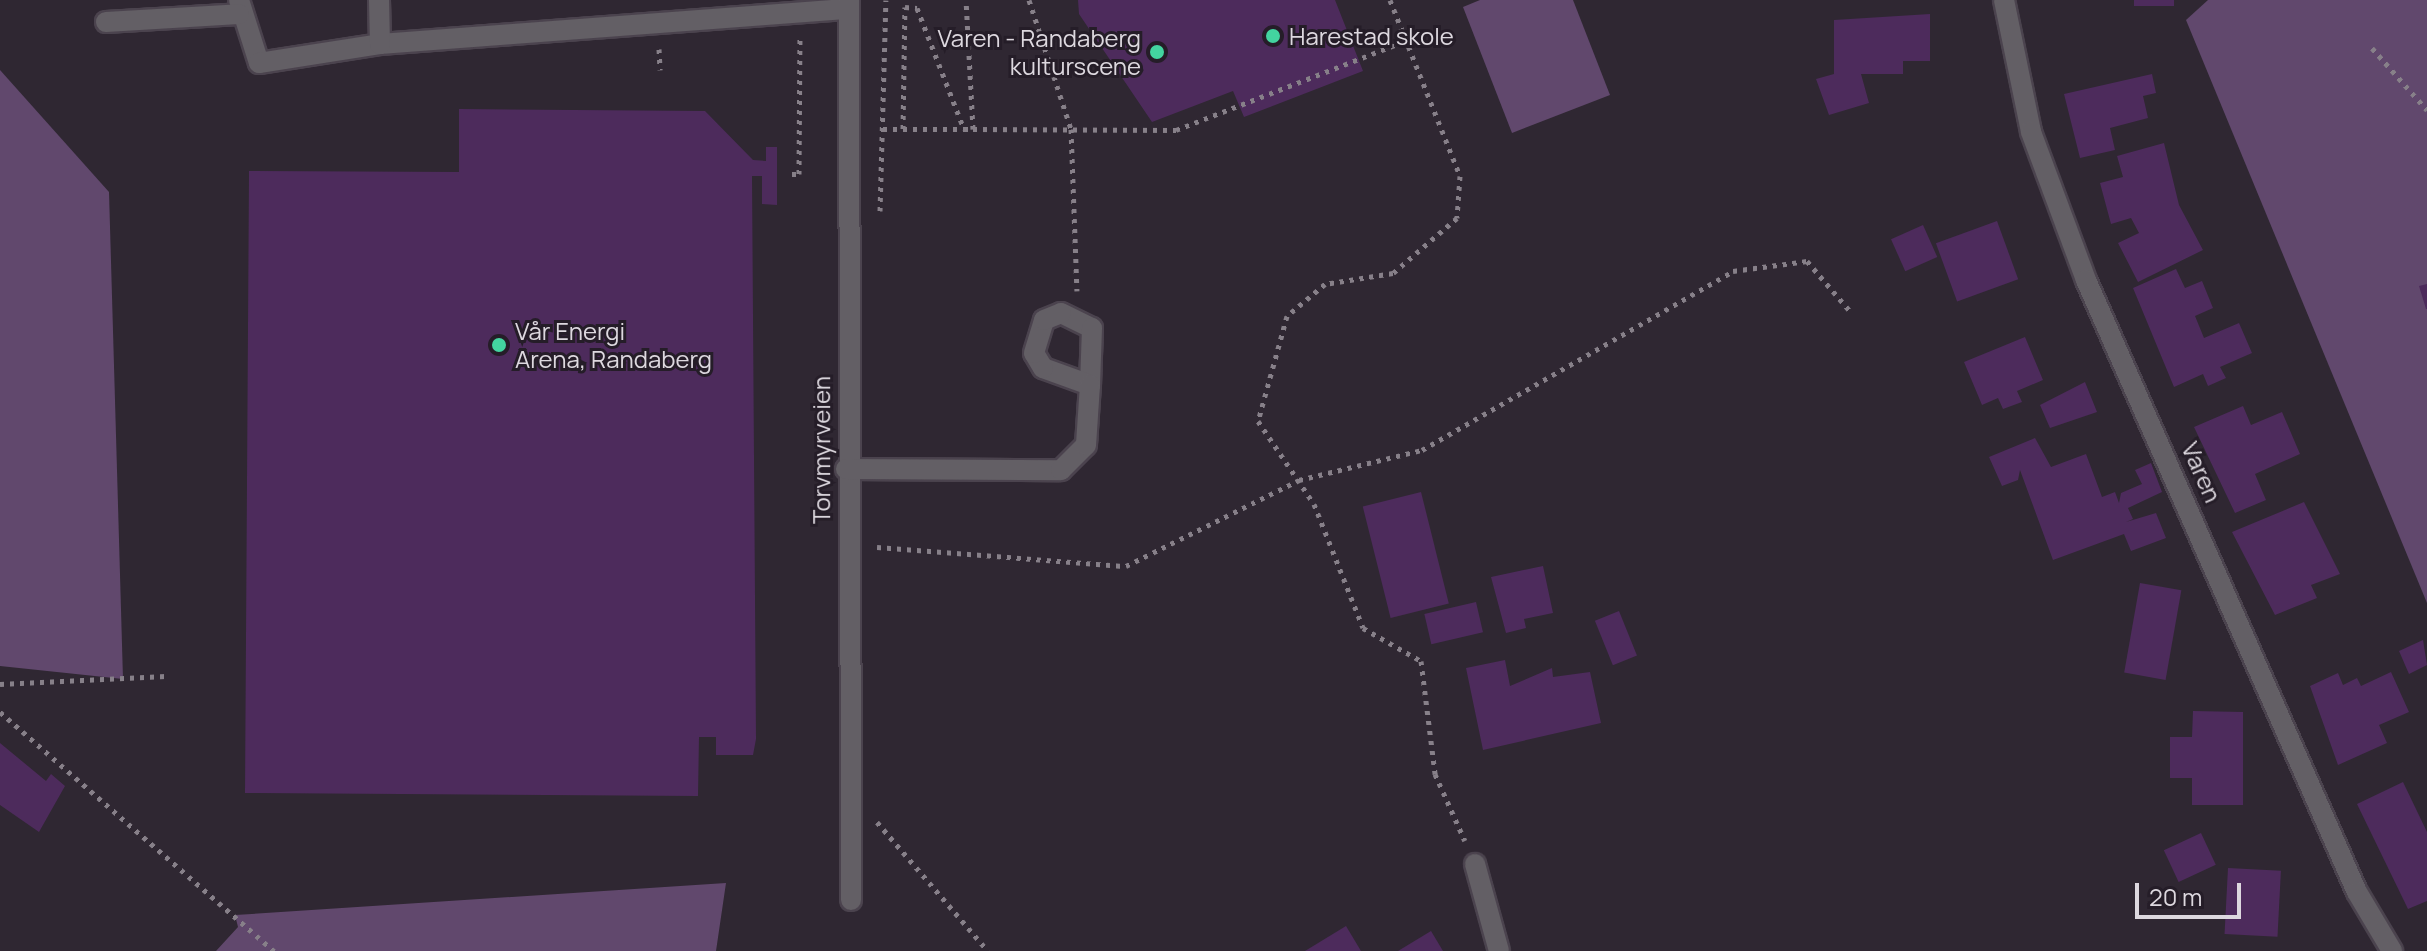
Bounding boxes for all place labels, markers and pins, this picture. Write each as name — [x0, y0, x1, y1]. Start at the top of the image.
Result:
place label: Harestad skole — [1289, 22, 1454, 50]
place label: Varen - Randaberg kulturscene — [937, 24, 1141, 80]
marker: Harestad skole — [1264, 27, 1282, 45]
marker: Varen - Randaberg kulturscene — [1148, 43, 1166, 61]
place label: Vår Energi Arena, Randaberg — [515, 317, 712, 373]
marker: Vår Energi Arena, Randaberg — [490, 336, 508, 354]

